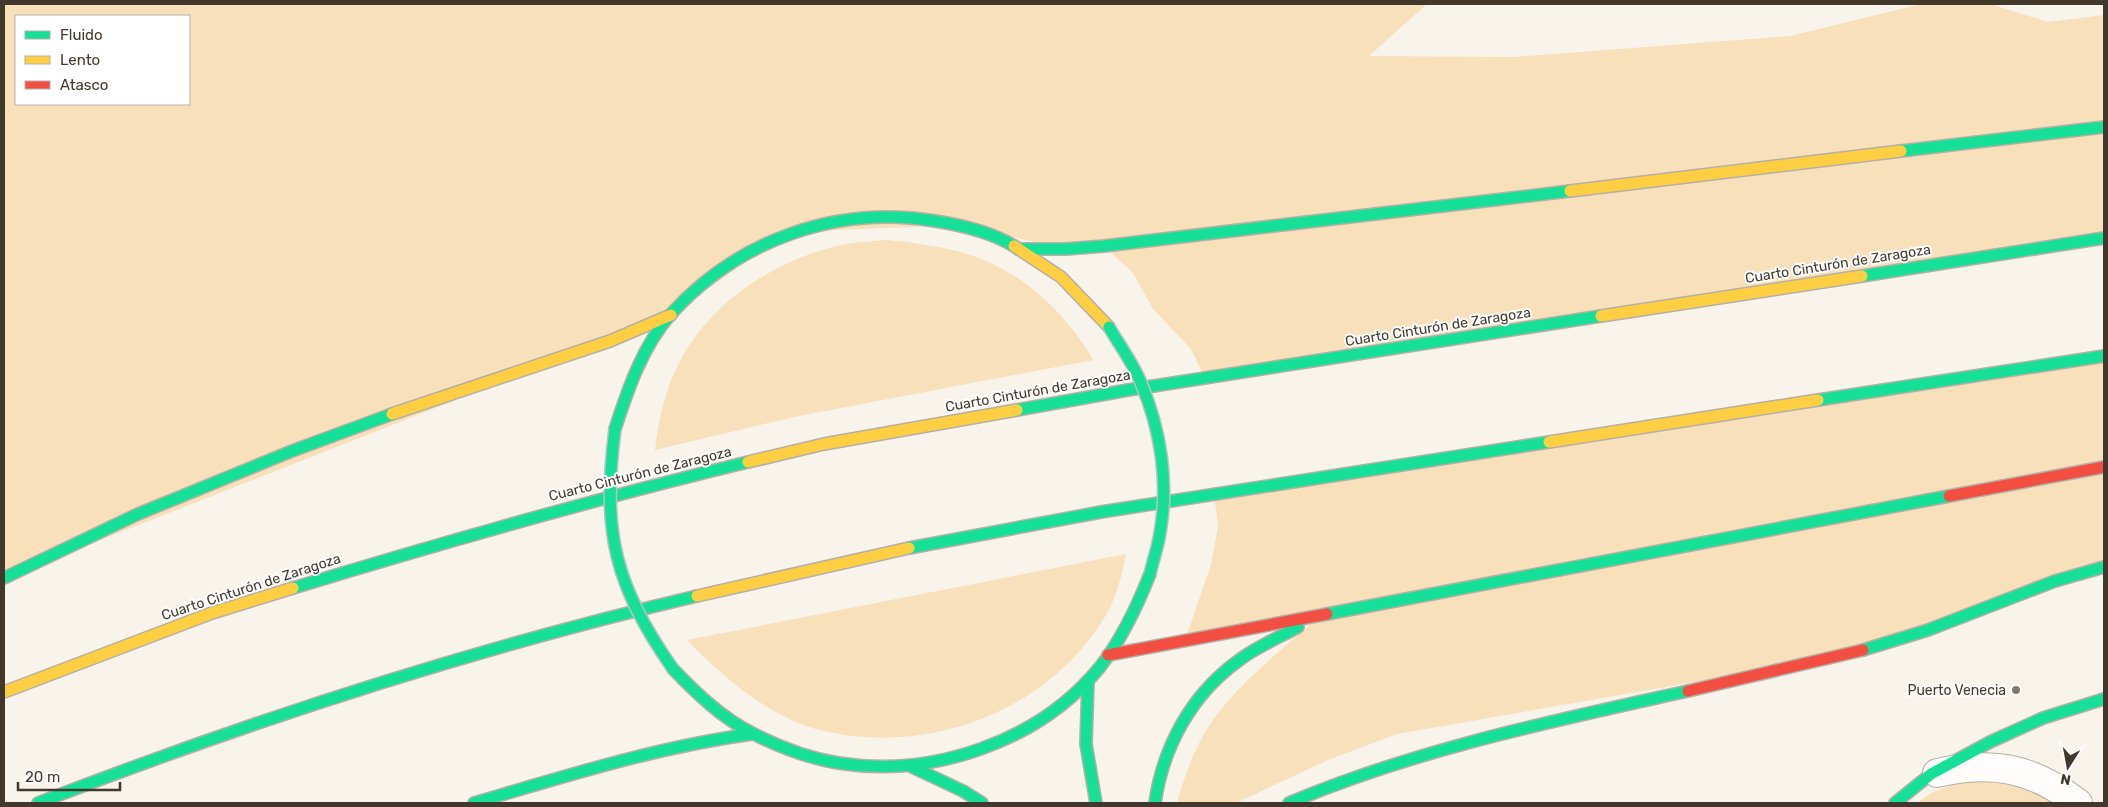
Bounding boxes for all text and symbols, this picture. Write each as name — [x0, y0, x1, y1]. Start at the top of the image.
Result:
legend — [15, 15, 190, 105]
text: Fluido — [60, 26, 103, 44]
text: Lento — [60, 51, 100, 69]
text: Atasco — [60, 76, 108, 94]
street label: Cuarto Cinturón de Zaragoza — [1744, 241, 1932, 287]
street label: Cuarto Cinturón de Zaragoza — [1344, 304, 1532, 350]
street label: Cuarto Cinturón de Zaragoza — [944, 366, 1132, 416]
street label: Cuarto Cinturón de Zaragoza — [547, 443, 733, 505]
street label: Cuarto Cinturón de Zaragoza — [159, 550, 343, 624]
place label: Puerto Venecia — [1907, 682, 2006, 699]
marker: Puerto Venecia — [2010, 684, 2022, 696]
north arrow — [2043, 742, 2093, 792]
scale bar — [18, 760, 120, 792]
text: 20 m — [25, 768, 60, 786]
text: N — [2059, 770, 2072, 789]

